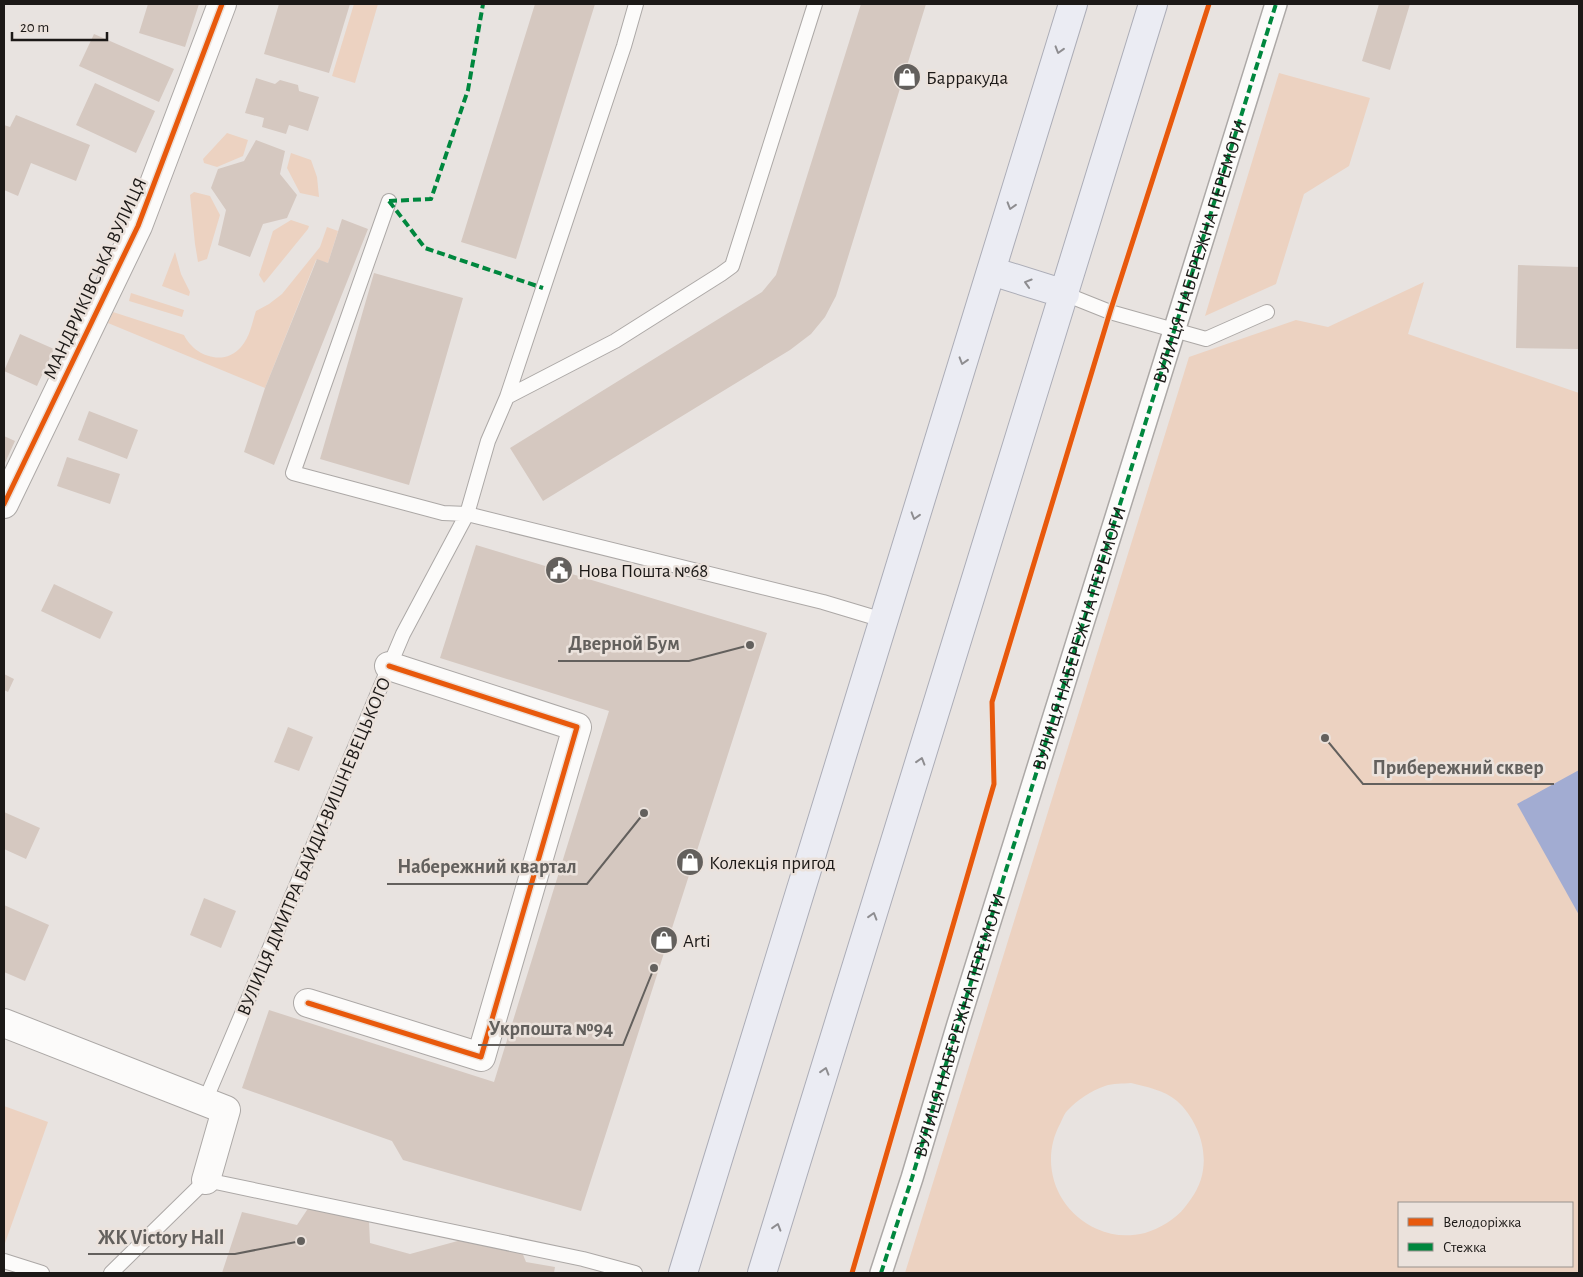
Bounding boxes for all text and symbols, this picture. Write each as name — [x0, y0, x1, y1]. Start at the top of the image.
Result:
scale bar — [12, 10, 108, 42]
text: 20 m — [20, 20, 49, 35]
one-way arrow — [1054, 46, 1064, 54]
shop icon: Барракуда — [892, 62, 922, 92]
place label: Барракуда — [926, 69, 1008, 88]
street label: ВУЛИЦЯ НАБЕРЕЖНА ПЕРЕМОГИ — [1150, 118, 1250, 386]
street label: МАНДРИКІВСЬКА ВУЛИЦЯ — [40, 175, 150, 382]
one-way arrow — [1006, 201, 1016, 209]
one-way arrow — [1024, 278, 1032, 288]
one-way arrow — [958, 356, 968, 364]
street label: ВУЛИЦЯ НАБЕРЕЖНА ПЕРЕМОГИ — [1030, 504, 1130, 773]
one-way arrow — [911, 512, 921, 520]
public building icon: Нова Пошта №68 — [544, 555, 574, 585]
place label: Нова Пошта №68 — [578, 562, 708, 581]
callout: Дверной Бум — [558, 626, 689, 661]
text: Дверной Бум — [568, 634, 680, 654]
street label: ВУЛИЦЯ ДМИТРА БАЙДИ-ВИШНЕВЕЦЬКОГО — [233, 674, 395, 1019]
callout: Прибережний сквер — [1363, 749, 1554, 784]
one-way arrow — [915, 757, 925, 765]
text: Прибережний сквер — [1372, 758, 1544, 778]
shop icon: Колекція пригод — [675, 847, 705, 877]
callout: Набережний квартал — [387, 849, 587, 884]
place label: Колекція пригод — [709, 854, 835, 873]
text: Набережний квартал — [397, 857, 577, 877]
street label: ВУЛИЦЯ НАБЕРЕЖНА ПЕРЕМОГИ — [911, 891, 1009, 1160]
one-way arrow — [867, 912, 877, 921]
shop icon: Arti — [649, 925, 679, 955]
place label: Arti — [683, 932, 711, 951]
callout: Укрпошта №94 — [478, 1010, 623, 1045]
text: Укрпошта №94 — [489, 1019, 613, 1039]
one-way arrow — [819, 1068, 829, 1076]
legend — [1398, 1202, 1573, 1267]
text: Велодоріжка — [1443, 1215, 1522, 1230]
callout: ЖК Victory Hall — [88, 1219, 235, 1254]
one-way arrow — [771, 1223, 781, 1231]
text: ЖК Victory Hall — [98, 1228, 224, 1248]
text: Стежка — [1443, 1240, 1487, 1255]

